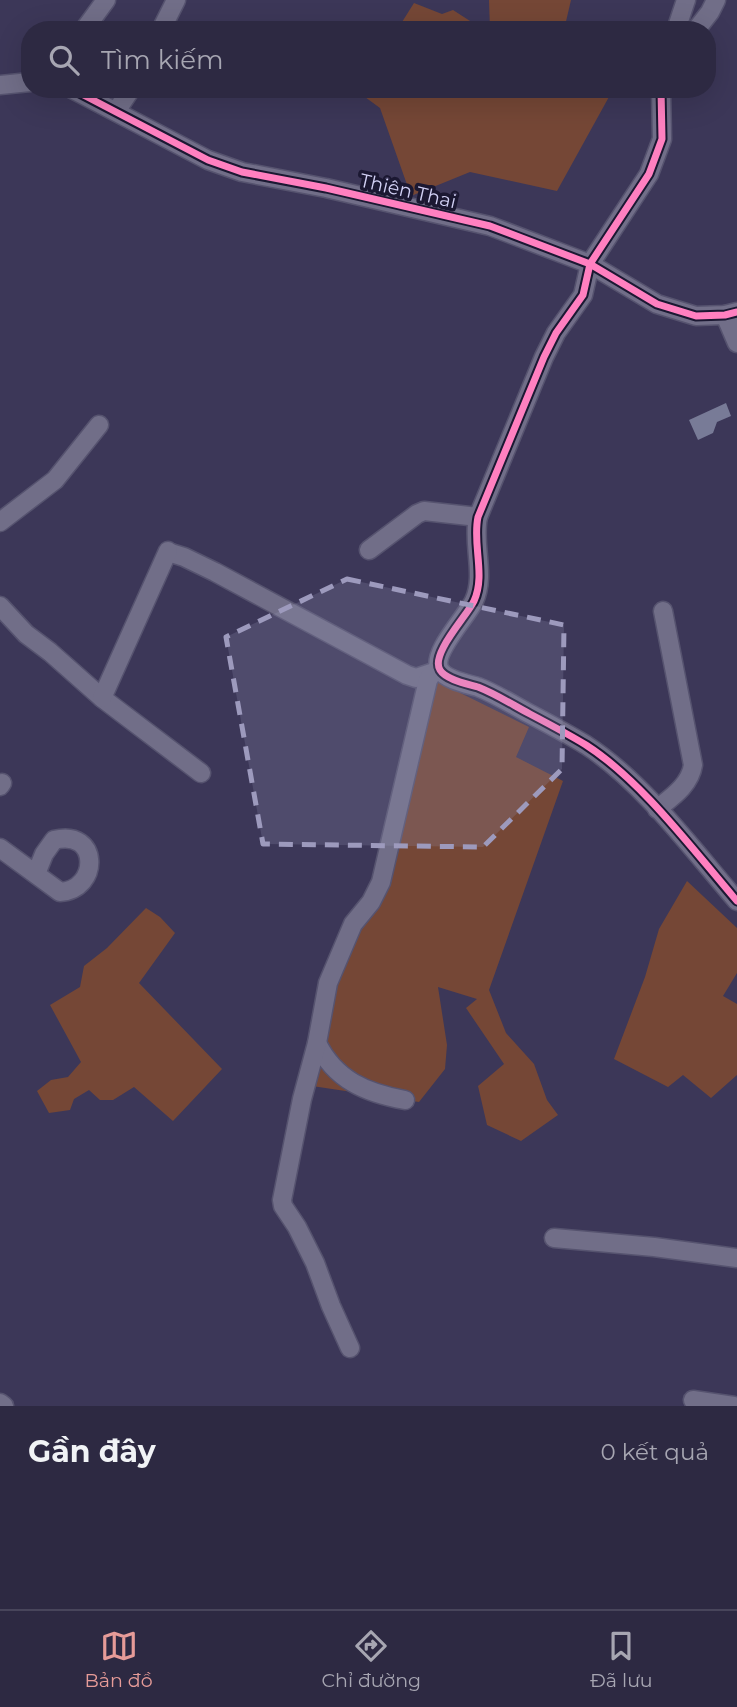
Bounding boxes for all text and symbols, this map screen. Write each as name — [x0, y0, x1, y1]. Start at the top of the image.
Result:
search box — [21, 21, 716, 98]
icon: search — [45, 41, 83, 79]
text: Tìm kiếm — [101, 44, 224, 76]
street label: Thiên Thai — [358, 169, 458, 213]
text: Gần đây — [28, 1433, 156, 1470]
text: 0 kết quả — [601, 1438, 709, 1466]
tab: Bản đồ — [84, 1627, 153, 1692]
tab: Chỉ đường — [322, 1627, 421, 1692]
tab: Đã lưu — [590, 1627, 653, 1692]

